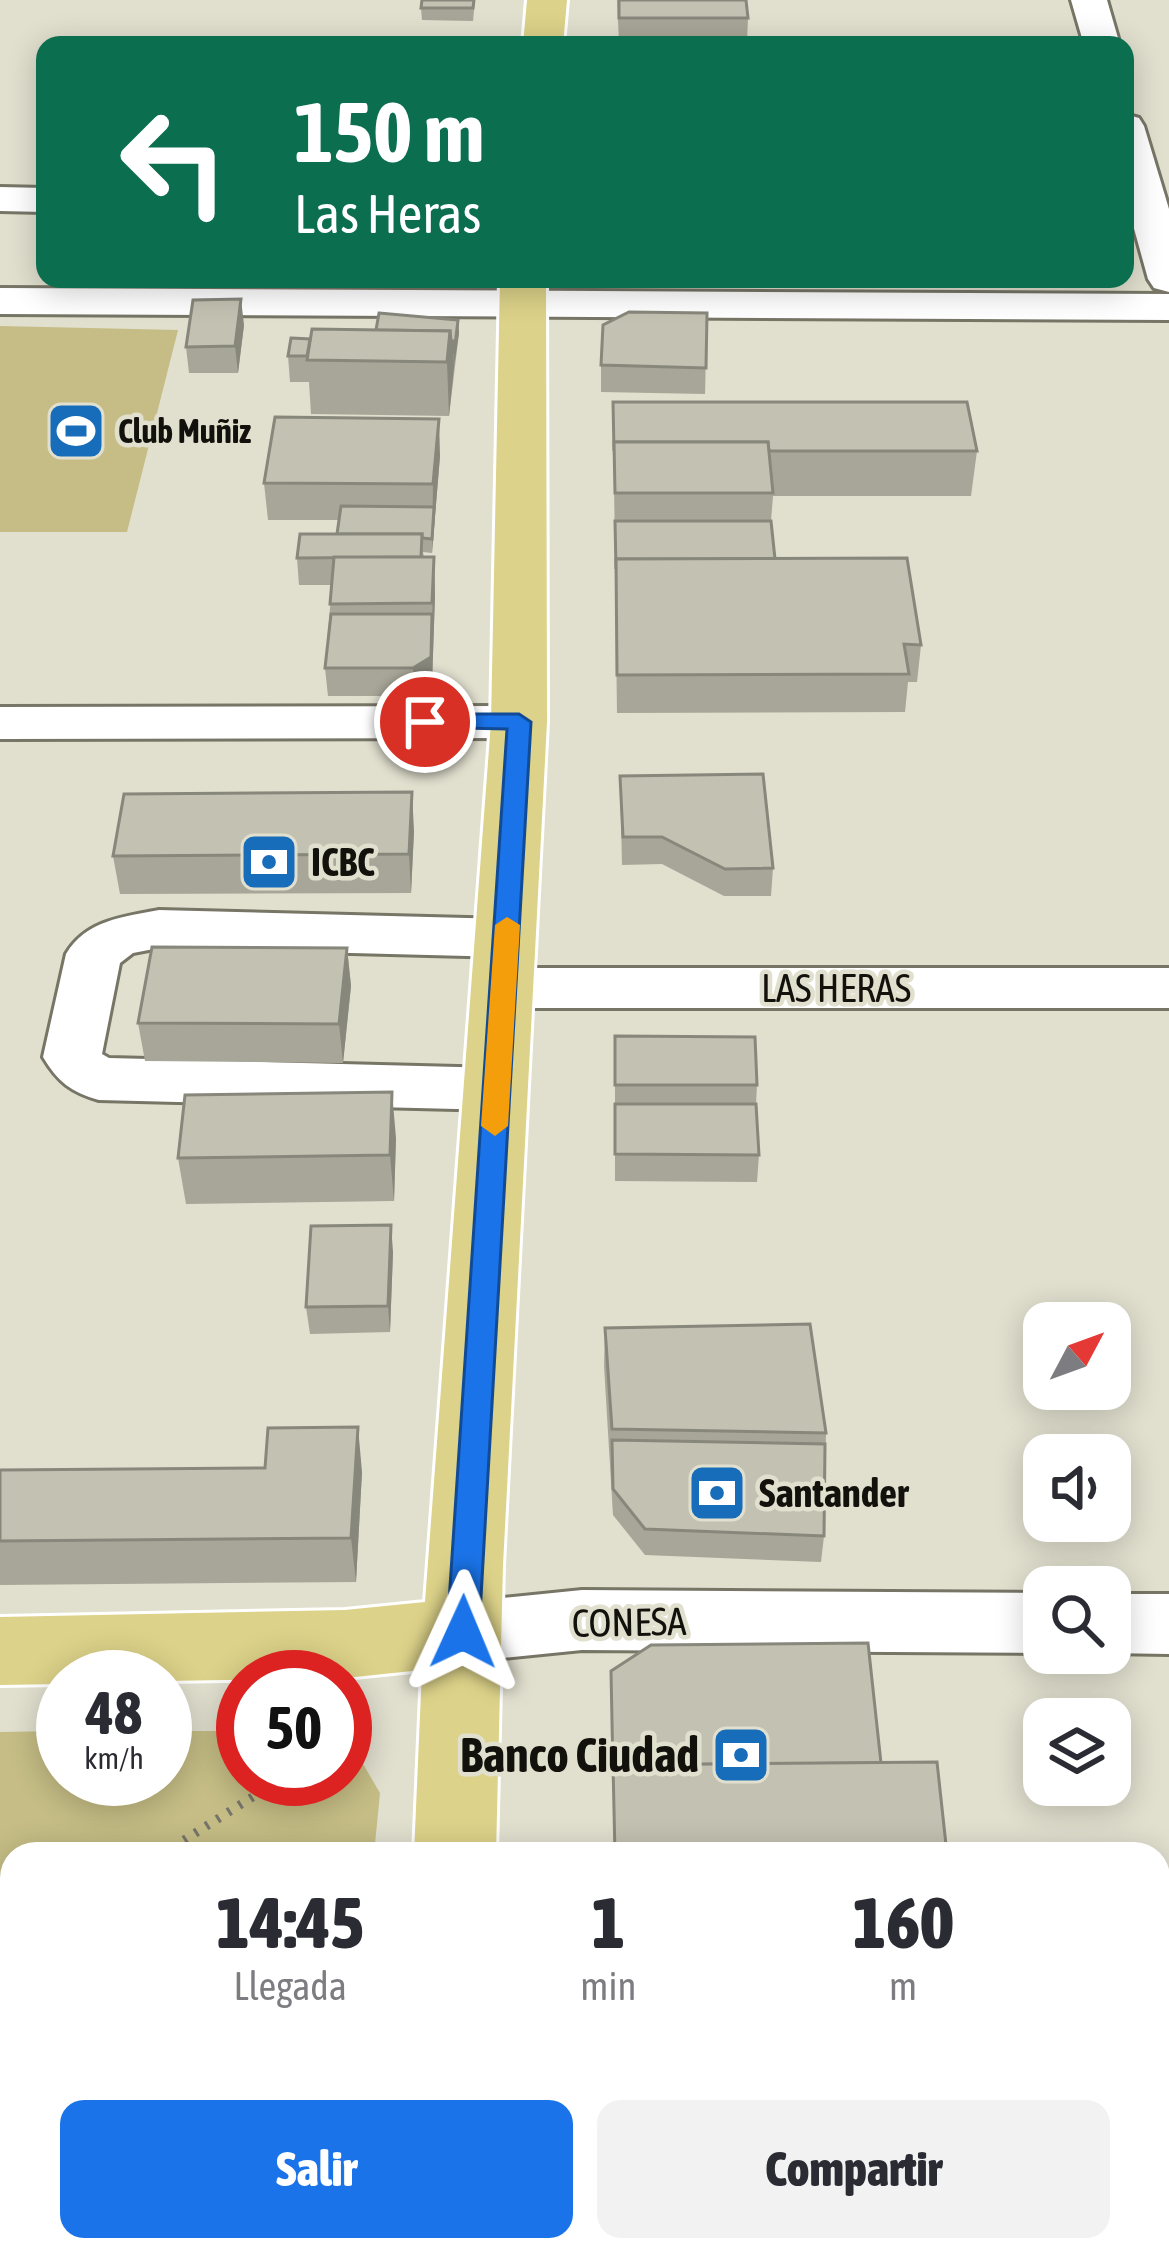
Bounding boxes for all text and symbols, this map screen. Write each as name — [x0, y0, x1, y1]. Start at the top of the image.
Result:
icon: left — [96, 84, 252, 240]
text: 150 m — [294, 84, 484, 180]
text: Las Heras — [294, 183, 481, 244]
sports icon: Club Muñiz — [45, 400, 107, 462]
place label: Club Muñiz — [118, 412, 251, 450]
pin — [374, 671, 476, 773]
icon: arrive — [392, 689, 458, 755]
bank icon: ICBC — [238, 831, 300, 893]
place label: ICBC — [311, 840, 375, 884]
street label: LAS HERAS — [761, 966, 911, 1010]
north arrow — [1023, 1302, 1131, 1410]
map controls — [1023, 1302, 1131, 1806]
button: sound — [1023, 1434, 1131, 1542]
bank icon: Santander — [686, 1462, 748, 1524]
place label: Santander — [759, 1471, 910, 1515]
button: search — [1023, 1566, 1131, 1674]
position arrow — [400, 1569, 526, 1695]
street label: CONESA — [571, 1599, 687, 1645]
speed limit sign: 50 — [216, 1650, 372, 1806]
text: 48 — [86, 1678, 142, 1747]
button: layers — [1023, 1698, 1131, 1806]
bank icon: Banco Ciudad — [710, 1724, 772, 1786]
place label: Banco Ciudad — [460, 1727, 699, 1782]
text: km/h — [84, 1741, 144, 1775]
text: 14:45 — [216, 1881, 364, 1963]
text: 1 — [591, 1881, 625, 1963]
text: 160 — [852, 1881, 954, 1963]
text: Llegada — [233, 1964, 347, 2008]
text: min — [580, 1964, 636, 2008]
text: m — [889, 1964, 917, 2008]
button: Salir — [60, 2100, 573, 2238]
button: Compartir — [597, 2100, 1110, 2238]

